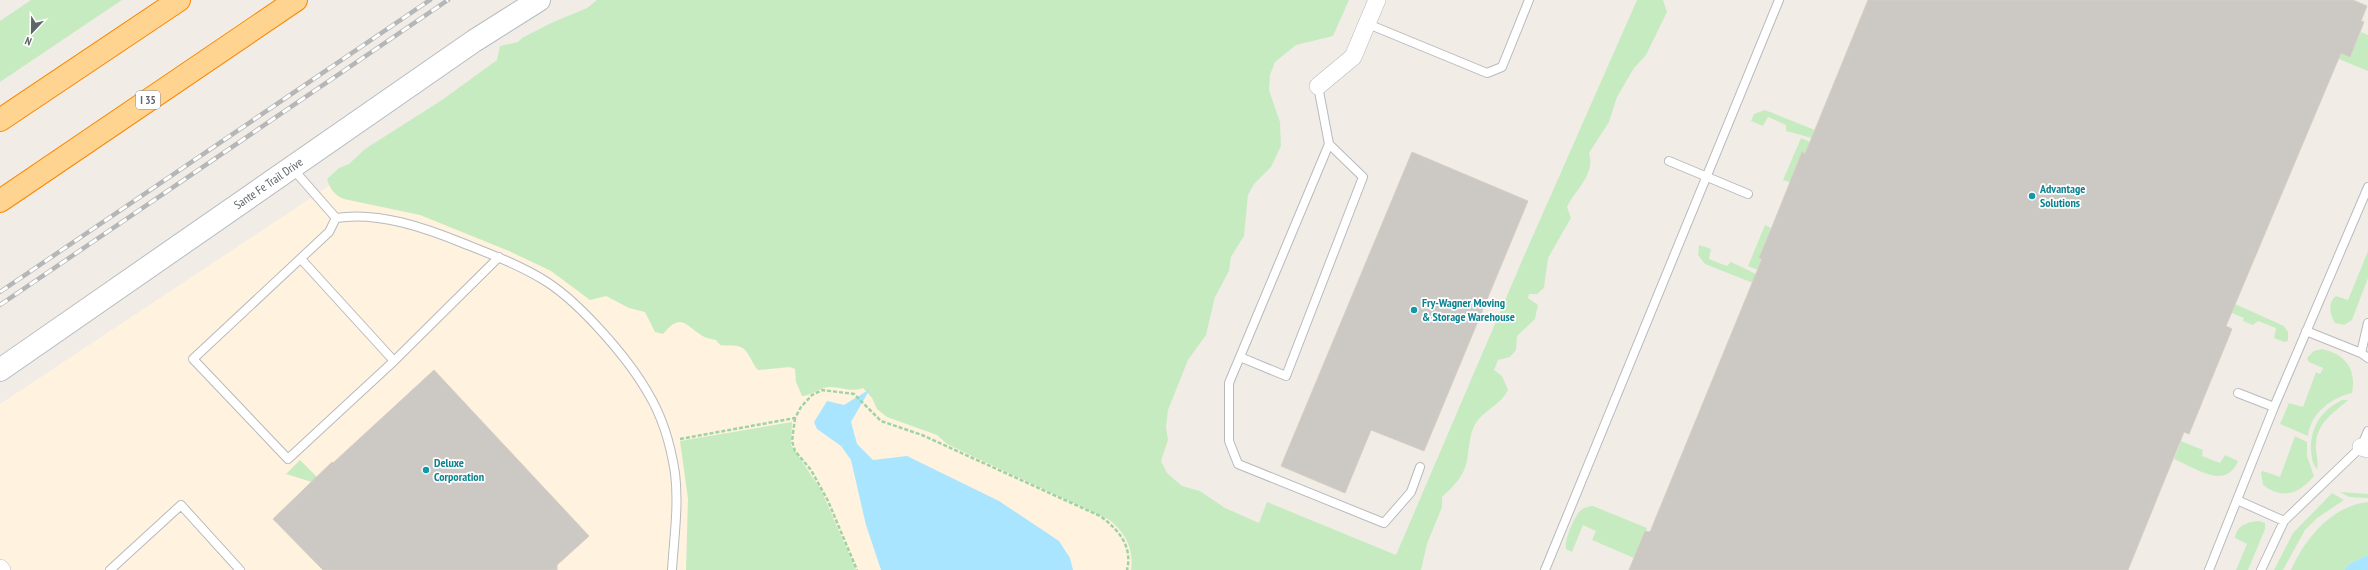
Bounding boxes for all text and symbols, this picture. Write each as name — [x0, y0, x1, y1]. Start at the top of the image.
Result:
north arrow — [12, 12, 52, 52]
text: N — [23, 34, 34, 49]
road number: I 35 — [136, 91, 160, 109]
street label: Sante Fe Trail Drive — [231, 154, 306, 212]
place label: Advantage Solutions — [2039, 181, 2085, 210]
marker: Advantage Solutions — [2027, 191, 2037, 201]
place label: Fry-Wagner Moving & Storage Warehouse — [1422, 295, 1515, 324]
marker: Fry-Wagner Moving & Storage Warehouse — [1409, 305, 1419, 315]
place label: Deluxe Corporation — [434, 455, 484, 484]
marker: Deluxe Corporation — [421, 465, 431, 475]

